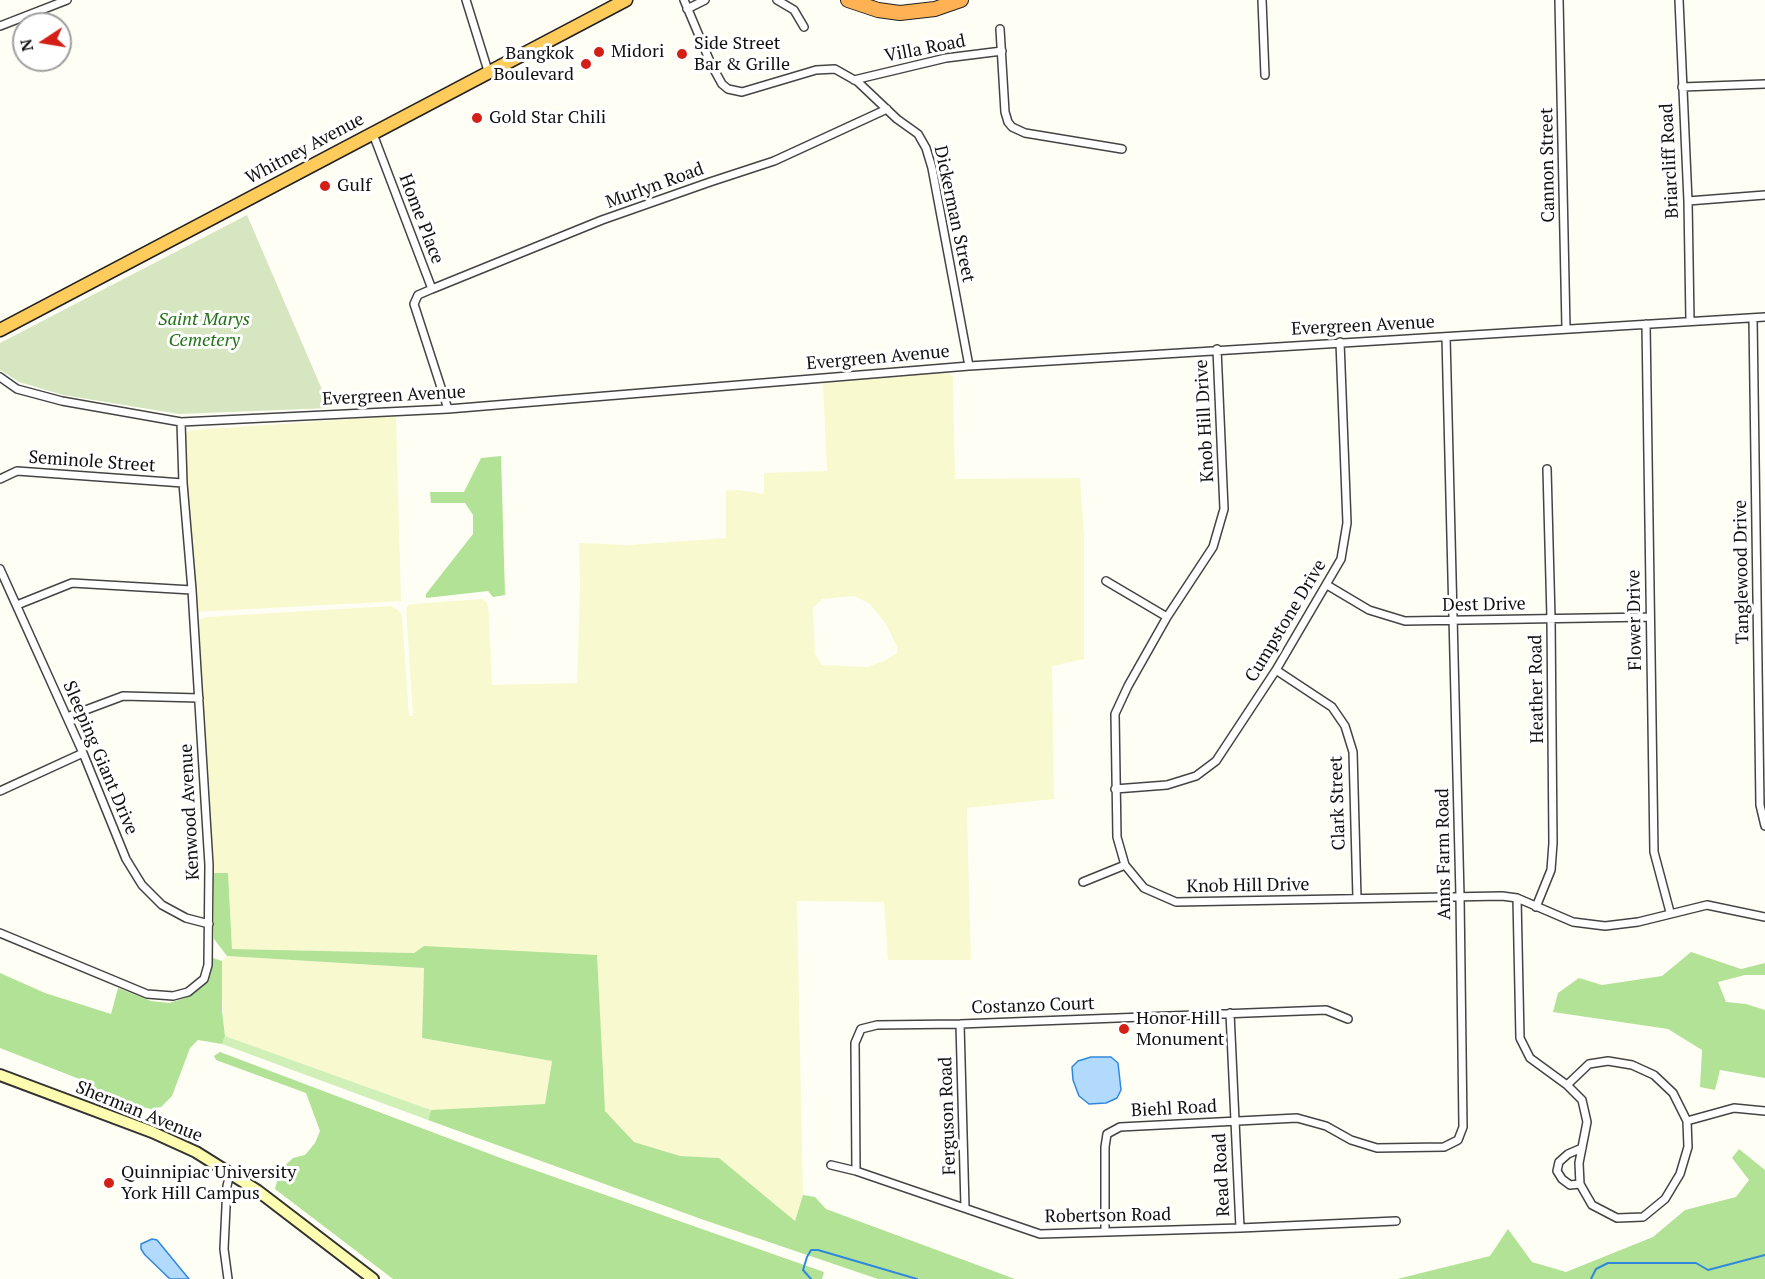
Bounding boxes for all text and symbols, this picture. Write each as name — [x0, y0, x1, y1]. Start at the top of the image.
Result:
north arrow — [12, 12, 72, 72]
street label: Villa Road — [883, 31, 967, 67]
place label: Side Street Bar & Grille — [694, 33, 790, 76]
text: N — [14, 37, 38, 54]
place label: Midori — [611, 41, 664, 63]
place label: Bangkok Boulevard — [493, 43, 574, 86]
marker: Midori — [592, 45, 606, 59]
marker: Side Street Bar & Grille — [675, 47, 689, 61]
marker: Bangkok Boulevard — [579, 57, 593, 71]
street label: Briarcliff Road — [1656, 103, 1684, 219]
place label: Gold Star Chili — [489, 107, 606, 129]
street label: Cannon Street — [1536, 107, 1560, 223]
street label: Whitney Avenue — [242, 109, 368, 189]
marker: Gold Star Chili — [470, 111, 484, 125]
street label: Dickerman Street — [929, 144, 979, 284]
street label: Murlyn Road — [603, 158, 707, 214]
street label: Home Place — [394, 171, 448, 267]
place label: Gulf — [337, 175, 371, 197]
marker: Gulf — [318, 179, 332, 193]
park label: Saint Marys Cemetery — [158, 309, 250, 352]
street label: Evergreen Avenue — [1291, 311, 1435, 341]
street label: Evergreen Avenue — [805, 341, 951, 375]
street label: Knob Hill Drive — [1191, 359, 1219, 483]
street label: Evergreen Avenue — [322, 381, 466, 411]
street label: Seminole Street — [28, 447, 156, 477]
street label: Tanglewood Drive — [1730, 500, 1754, 644]
street label: Cumpstone Drive — [1241, 556, 1331, 686]
street label: Flower Drive — [1623, 569, 1647, 671]
street label: Dest Drive — [1442, 593, 1526, 617]
street label: Heather Road — [1525, 634, 1549, 744]
street label: Sleeping Giant Drive — [58, 678, 142, 838]
street label: Kenwood Avenue — [176, 743, 204, 881]
street label: Clark Street — [1326, 755, 1350, 851]
street label: Anns Farm Road — [1432, 788, 1456, 920]
street label: Knob Hill Drive — [1186, 874, 1310, 898]
street label: Costanzo Court — [971, 993, 1095, 1019]
place label: Honor Hill Monument — [1136, 1008, 1225, 1050]
marker: Honor Hill Monument — [1117, 1022, 1131, 1036]
street label: Ferguson Road — [935, 1056, 961, 1176]
street label: Sherman Avenue — [72, 1077, 206, 1147]
street label: Biehl Road — [1130, 1096, 1218, 1122]
street label: Read Road — [1209, 1133, 1235, 1217]
place label: Quinnipiac University York Hill Campus — [121, 1162, 296, 1204]
marker: Quinnipiac University York Hill Campus — [102, 1176, 116, 1190]
street label: Robertson Road — [1045, 1204, 1171, 1228]

